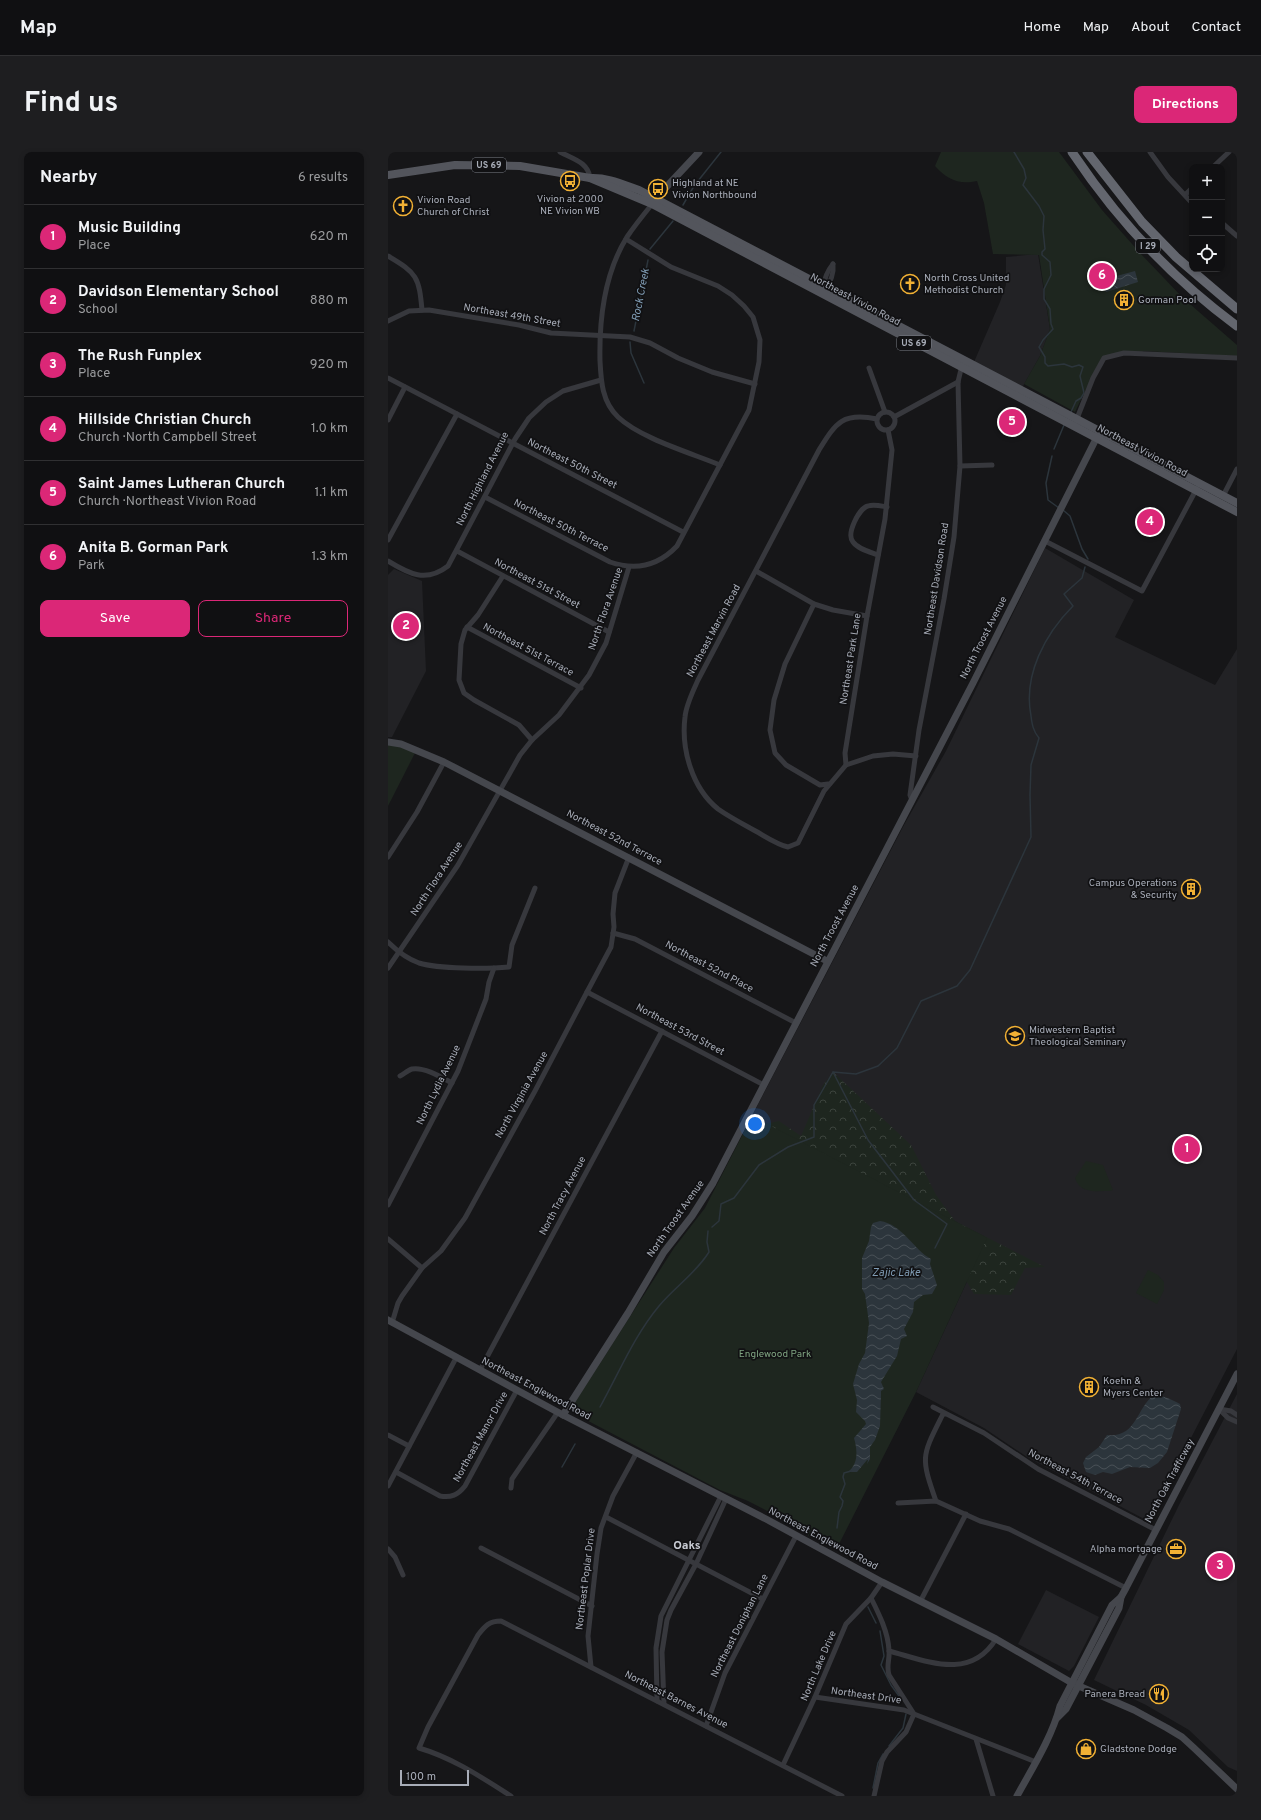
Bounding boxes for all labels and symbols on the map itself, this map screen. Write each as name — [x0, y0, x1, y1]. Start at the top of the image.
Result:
road number: US 69 — [472, 158, 506, 172]
bus stop icon: Vivion at 2000 NE Vivion WB — [559, 170, 581, 192]
place label: Highland at NE Vivion Northbound — [672, 177, 757, 202]
bus stop icon: Highland at NE Vivion Northbound — [647, 178, 669, 200]
place label: Vivion at 2000 NE Vivion WB — [537, 193, 603, 218]
place label: Vivion Road Church of Christ — [417, 194, 490, 219]
church icon: Vivion Road Church of Christ — [392, 195, 414, 217]
road number: I 29 — [1136, 239, 1160, 253]
pin: 6 — [1089, 261, 1115, 291]
water label: Rock Creek — [629, 267, 653, 323]
street label: Northeast Vivion Road — [808, 271, 902, 329]
place label: North Cross United Methodist Church — [924, 272, 1009, 297]
church icon: North Cross United Methodist Church — [899, 273, 921, 295]
building icon: Gorman Pool — [1113, 289, 1135, 311]
place label: Gorman Pool — [1138, 294, 1196, 307]
street label: Northeast 49th Street — [462, 301, 562, 331]
road number: US 69 — [897, 336, 931, 350]
pin: 5 — [999, 407, 1025, 437]
street label: Northeast Vivion Road — [1095, 422, 1189, 480]
street label: North Highland Avenue — [454, 430, 512, 528]
street label: Northeast 50th Street — [525, 436, 619, 492]
street label: Northeast 50th Terrace — [511, 496, 611, 556]
pin: 4 — [1137, 507, 1163, 537]
street label: Northeast Davidson Road — [922, 522, 952, 636]
street label: Northeast 51st Street — [492, 556, 582, 612]
street label: North Flora Avenue — [586, 566, 626, 652]
street label: Northeast Marvin Road — [684, 582, 744, 680]
street label: North Troost Avenue — [957, 594, 1011, 682]
pin: 2 — [393, 611, 419, 641]
street label: Northeast Park Lane — [837, 612, 865, 706]
street label: Northeast 51st Terrace — [480, 621, 576, 679]
street label: Northeast 52nd Terrace — [564, 807, 664, 869]
street label: North Flora Avenue — [408, 839, 466, 919]
place label: Campus Operations & Security — [1089, 877, 1177, 902]
building icon: Campus Operations & Security — [1180, 878, 1202, 900]
street label: North Troost Avenue — [808, 883, 862, 969]
street label: Northeast 52nd Place — [663, 938, 755, 996]
street label: Northeast 53rd Street — [633, 1001, 727, 1059]
place label: Midwestern Baptist Theological Seminary — [1029, 1024, 1126, 1049]
school or university icon: Midwestern Baptist Theological Seminary — [1004, 1025, 1026, 1047]
street label: North Lydia Avenue — [414, 1043, 464, 1127]
street label: North Virginia Avenue — [493, 1049, 551, 1141]
your location — [745, 1114, 765, 1134]
pin: 1 — [1174, 1134, 1200, 1164]
street label: North Tracy Avenue — [537, 1154, 589, 1238]
street label: North Troost Avenue — [644, 1178, 708, 1260]
water label: Zajic Lake — [872, 1266, 921, 1280]
park label: Englewood Park — [739, 1348, 811, 1361]
street label: Northeast Englewood Road — [479, 1355, 593, 1423]
place label: Koehn & Myers Center — [1103, 1375, 1163, 1400]
building icon: Koehn & Myers Center — [1078, 1376, 1100, 1398]
street label: Northeast Manor Drive — [451, 1389, 511, 1485]
street label: North Oak Trafficway — [1142, 1437, 1198, 1525]
street label: Northeast 54th Terrace — [1026, 1447, 1124, 1507]
street label: Northeast Englewood Road — [766, 1505, 880, 1573]
street label: Northeast Poplar Drive — [573, 1527, 599, 1631]
district label: Oaks — [673, 1538, 701, 1554]
office icon: Alpha mortgage — [1165, 1538, 1187, 1560]
place label: Alpha mortgage — [1090, 1543, 1162, 1556]
pin: 3 — [1207, 1551, 1233, 1581]
street label: Northeast Doniphan Lane — [708, 1572, 772, 1680]
street label: North Lake Drive — [798, 1629, 840, 1703]
street label: Northeast Barnes Avenue — [622, 1668, 730, 1732]
restaurant icon: Panera Bread — [1148, 1683, 1170, 1705]
street label: Northeast Drive — [830, 1685, 902, 1707]
place label: Panera Bread — [1084, 1688, 1145, 1701]
shop icon: Gladstone Dodge — [1075, 1738, 1097, 1760]
place label: Gladstone Dodge — [1100, 1743, 1177, 1756]
scale bar — [400, 1768, 469, 1787]

